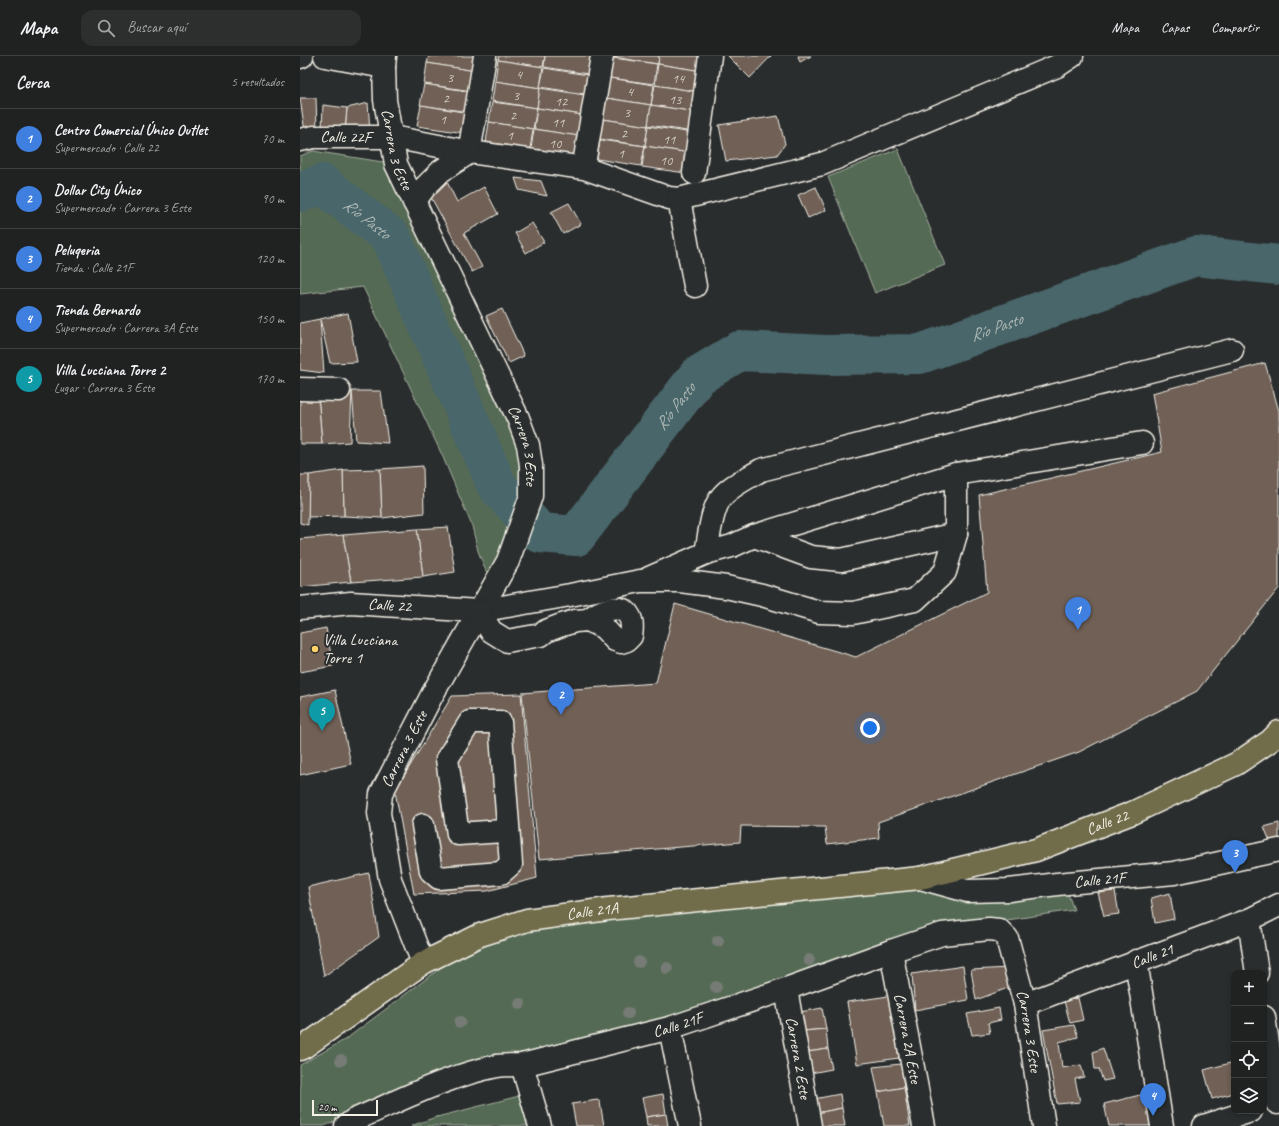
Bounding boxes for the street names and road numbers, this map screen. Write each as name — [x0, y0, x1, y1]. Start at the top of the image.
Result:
street label: Carrera 3 Este — [377, 108, 418, 195]
street label: Calle 22F — [320, 127, 375, 147]
street label: Carrera 3 Este — [503, 402, 541, 488]
street label: Calle 22 — [367, 594, 414, 617]
street label: Carrera 3 Este — [376, 706, 433, 790]
street label: Calle 22 — [1083, 805, 1133, 840]
street label: Calle 21F — [1073, 867, 1130, 892]
street label: Calle 21A — [566, 898, 620, 924]
street label: Calle 21 — [1128, 939, 1177, 973]
street label: Carrera 3 Este — [1012, 988, 1046, 1075]
street label: Carrera 2A Este — [889, 992, 926, 1087]
street label: Calle 21F — [651, 1007, 709, 1042]
street label: Carrera 2 Este — [781, 1015, 815, 1102]

